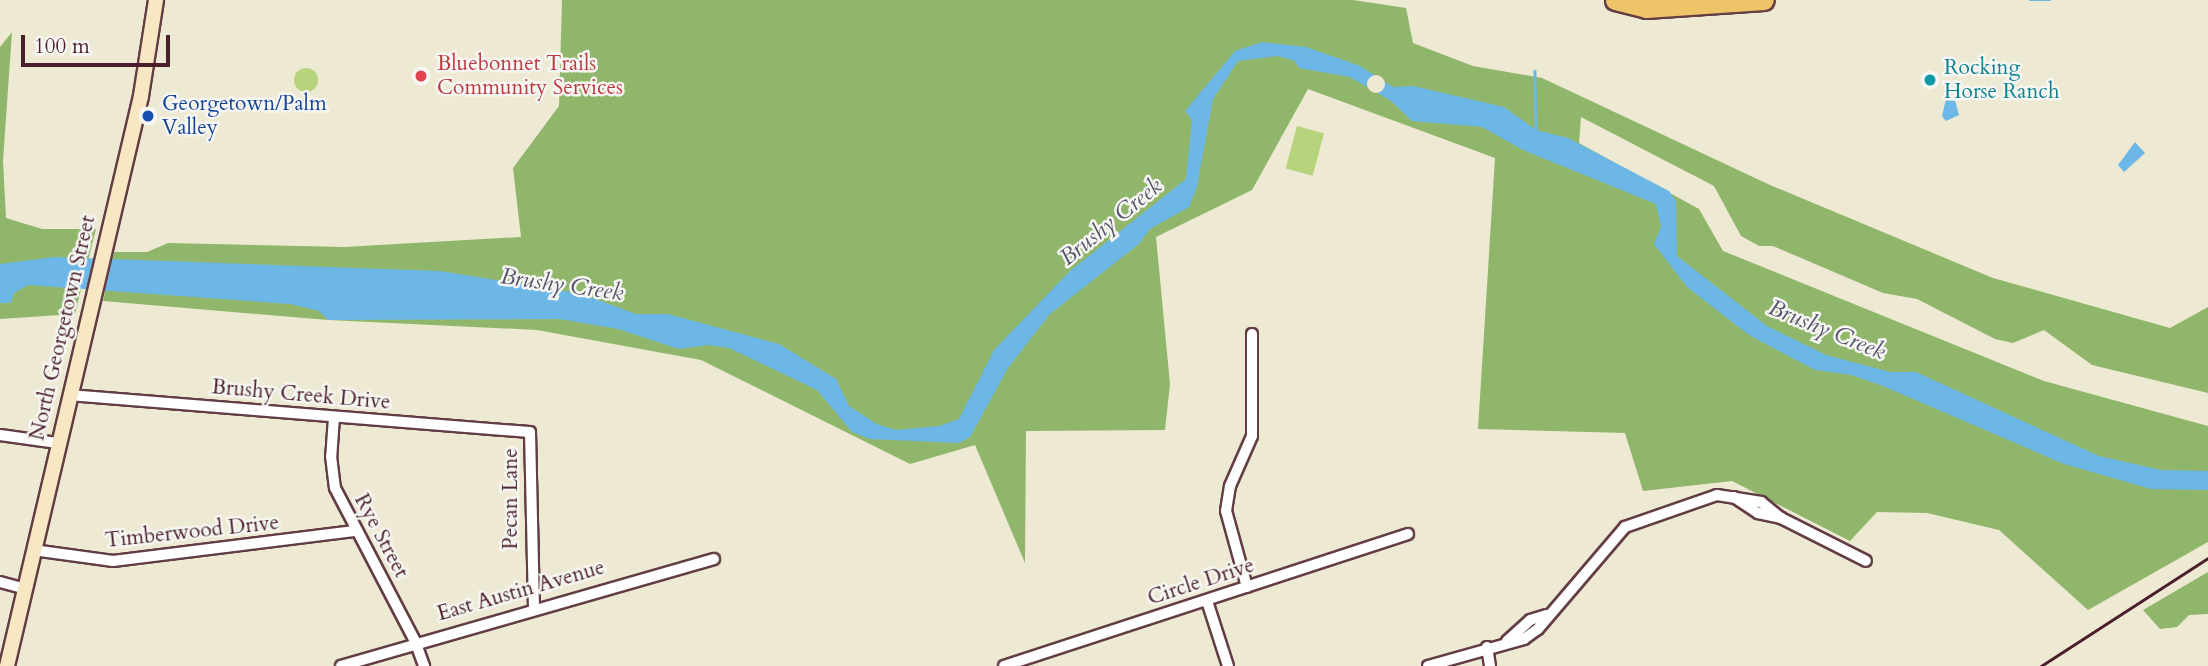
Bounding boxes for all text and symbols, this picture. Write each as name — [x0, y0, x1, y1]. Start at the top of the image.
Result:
scale bar — [24, 21, 173, 65]
text: 100 m — [34, 32, 90, 61]
place label: Bluebonnet Trails Community Services — [437, 51, 623, 101]
place label: Rocking Horse Ranch — [1944, 55, 2059, 105]
marker: Bluebonnet Trails Community Services — [411, 66, 431, 86]
marker: Rocking Horse Ranch — [1922, 72, 1938, 88]
place label: Georgetown/Palm Valley — [162, 91, 327, 141]
marker: Georgetown/Palm Valley — [140, 108, 156, 124]
water label: Brushy Creek — [1054, 172, 1168, 272]
street label: North Georgetown Street — [25, 213, 101, 443]
water label: Brushy Creek — [499, 263, 625, 307]
water label: Brushy Creek — [1764, 294, 1890, 366]
street label: Brushy Creek Drive — [211, 375, 391, 415]
street label: Pecan Lane — [498, 448, 524, 550]
street label: Rye Street — [348, 490, 414, 582]
street label: Timberwood Drive — [104, 510, 280, 554]
street label: Circle Drive — [1145, 553, 1257, 611]
street label: East Austin Avenue — [434, 555, 608, 627]

